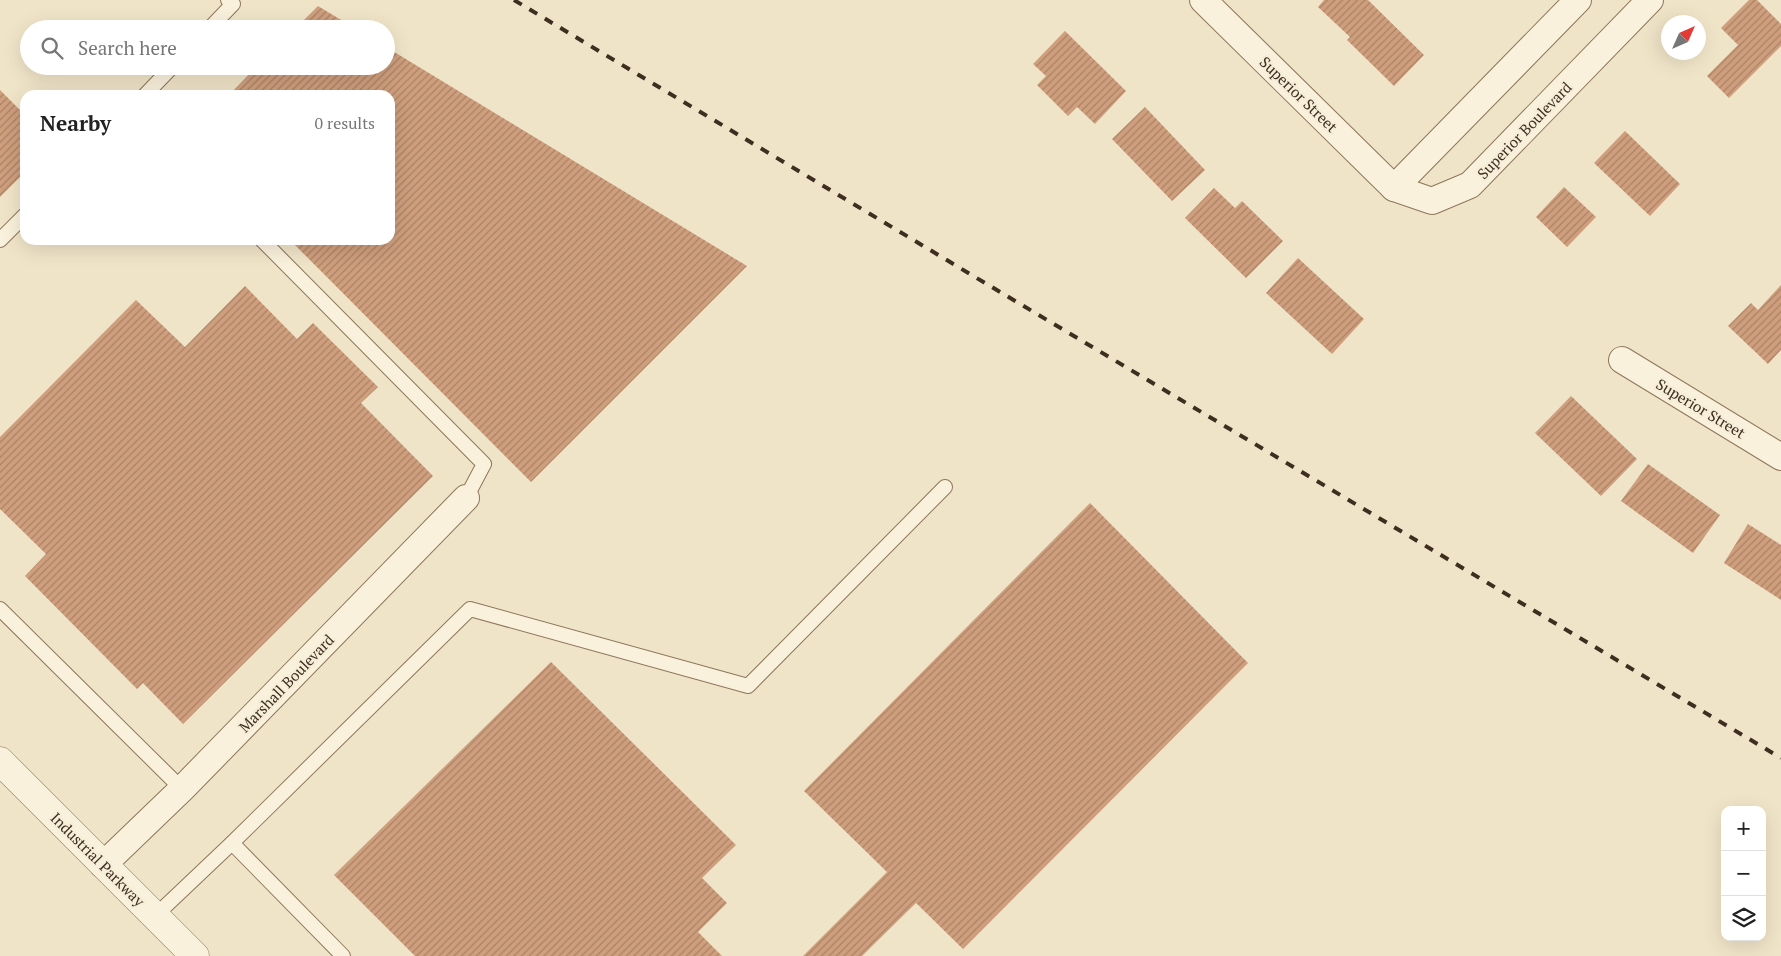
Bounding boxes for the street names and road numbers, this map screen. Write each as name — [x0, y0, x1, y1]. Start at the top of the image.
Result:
street label: Superior Street — [1256, 52, 1342, 136]
street label: Superior Boulevard — [1472, 77, 1576, 183]
street label: Superior Street — [1653, 373, 1750, 443]
street label: Marshall Boulevard — [234, 630, 338, 736]
street label: Industrial Parkway — [47, 808, 150, 911]

